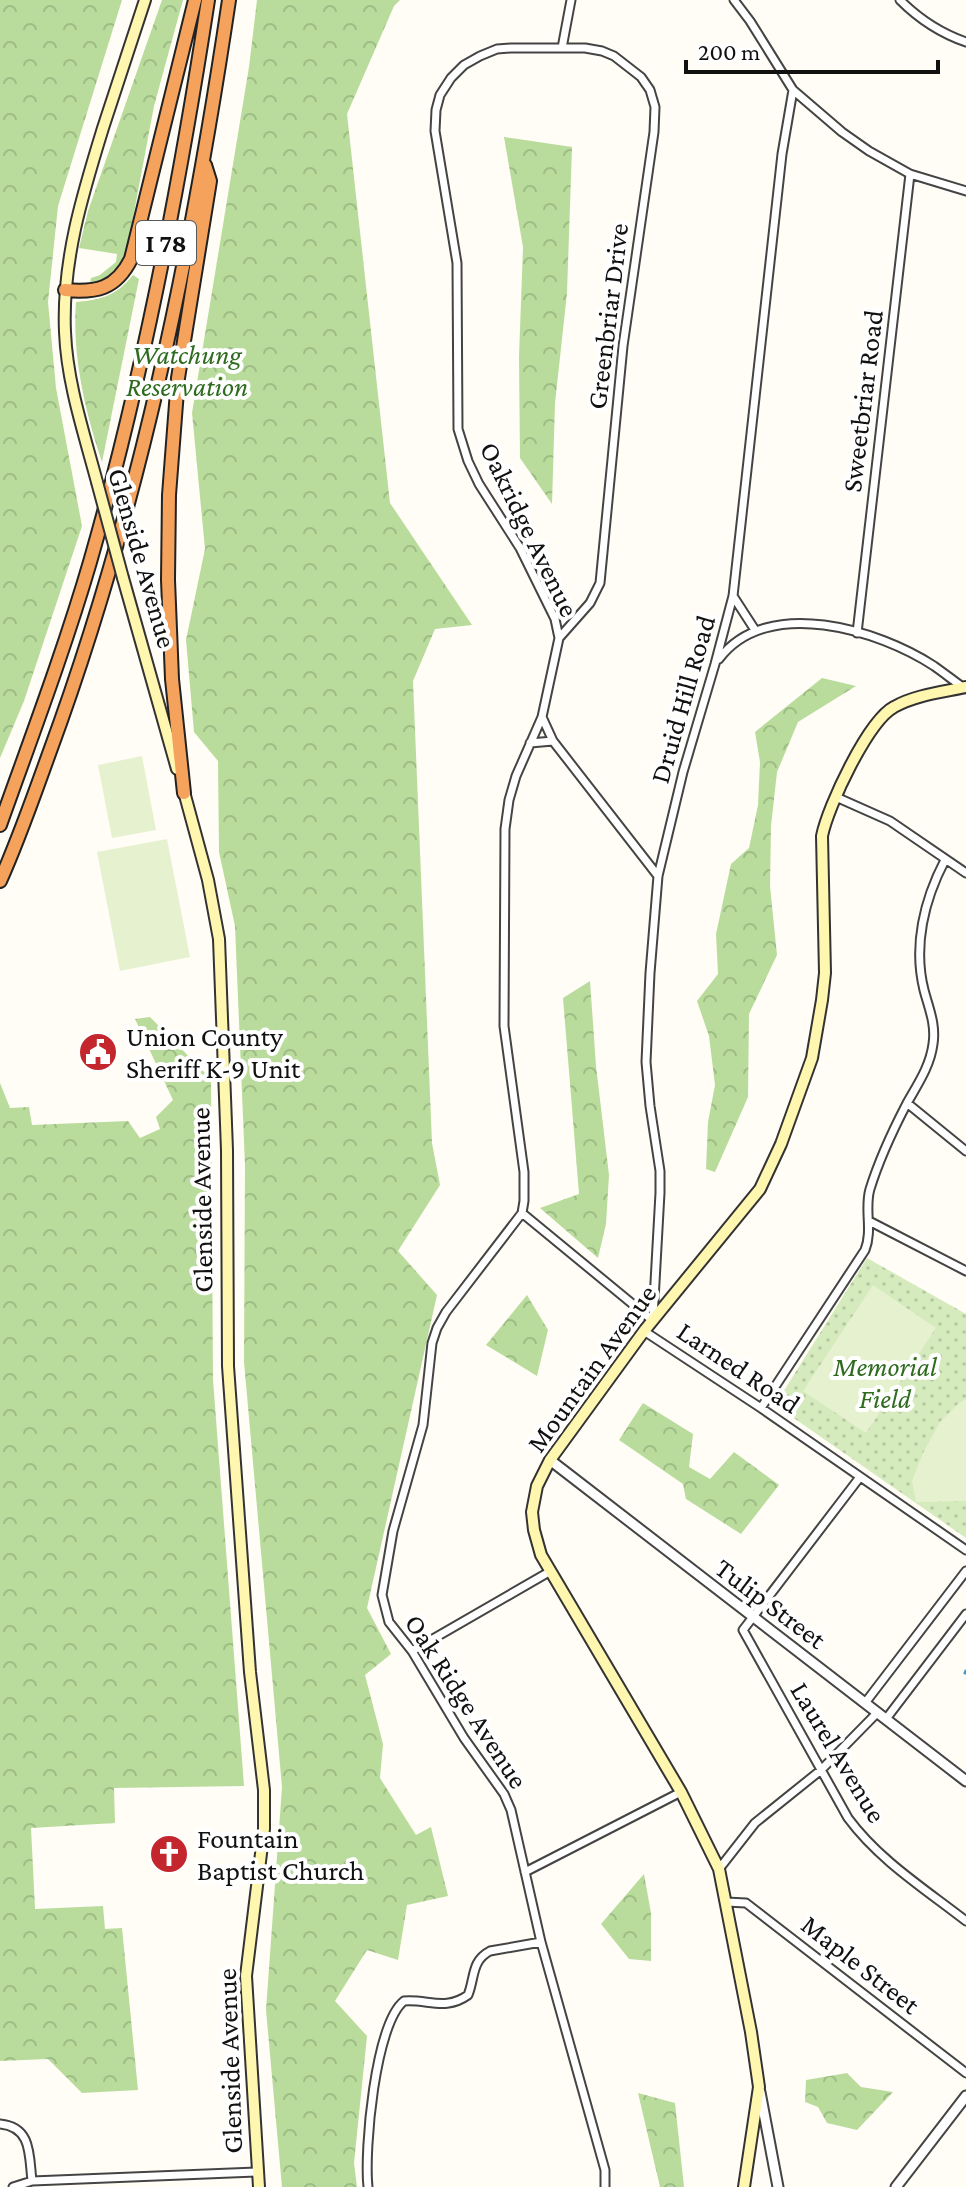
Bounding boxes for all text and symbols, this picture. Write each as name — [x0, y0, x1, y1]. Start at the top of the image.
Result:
scale bar — [686, 24, 938, 74]
text: 200 m — [698, 38, 760, 65]
road number: I 78 — [136, 221, 196, 265]
street label: Greenbriar Drive — [581, 221, 634, 411]
street label: Sweetbriar Road — [836, 308, 889, 494]
park label: Watchung Reservation — [126, 339, 248, 402]
street label: Oakridge Avenue — [474, 437, 585, 622]
street label: Glenside Avenue — [102, 465, 183, 652]
street label: Druid Hill Road — [644, 611, 721, 787]
place label: Union County Sheriff K-9 Unit — [126, 1021, 301, 1084]
public building icon: Union County Sheriff K-9 Unit — [77, 1031, 119, 1073]
street label: Glenside Avenue — [184, 1107, 219, 1293]
street label: Mountain Avenue — [520, 1279, 662, 1458]
street label: Larned Road — [672, 1315, 806, 1420]
park label: Memorial Field — [832, 1351, 938, 1414]
street label: Tulip Street — [709, 1552, 833, 1655]
street label: Oak Ridge Avenue — [399, 1608, 534, 1794]
street label: Laurel Avenue — [784, 1676, 893, 1828]
place label: Fountain Baptist Church — [197, 1823, 364, 1886]
church icon: Fountain Baptist Church — [148, 1833, 190, 1875]
street label: Maple Street — [795, 1909, 927, 2021]
street label: Glenside Avenue — [211, 1968, 248, 2154]

